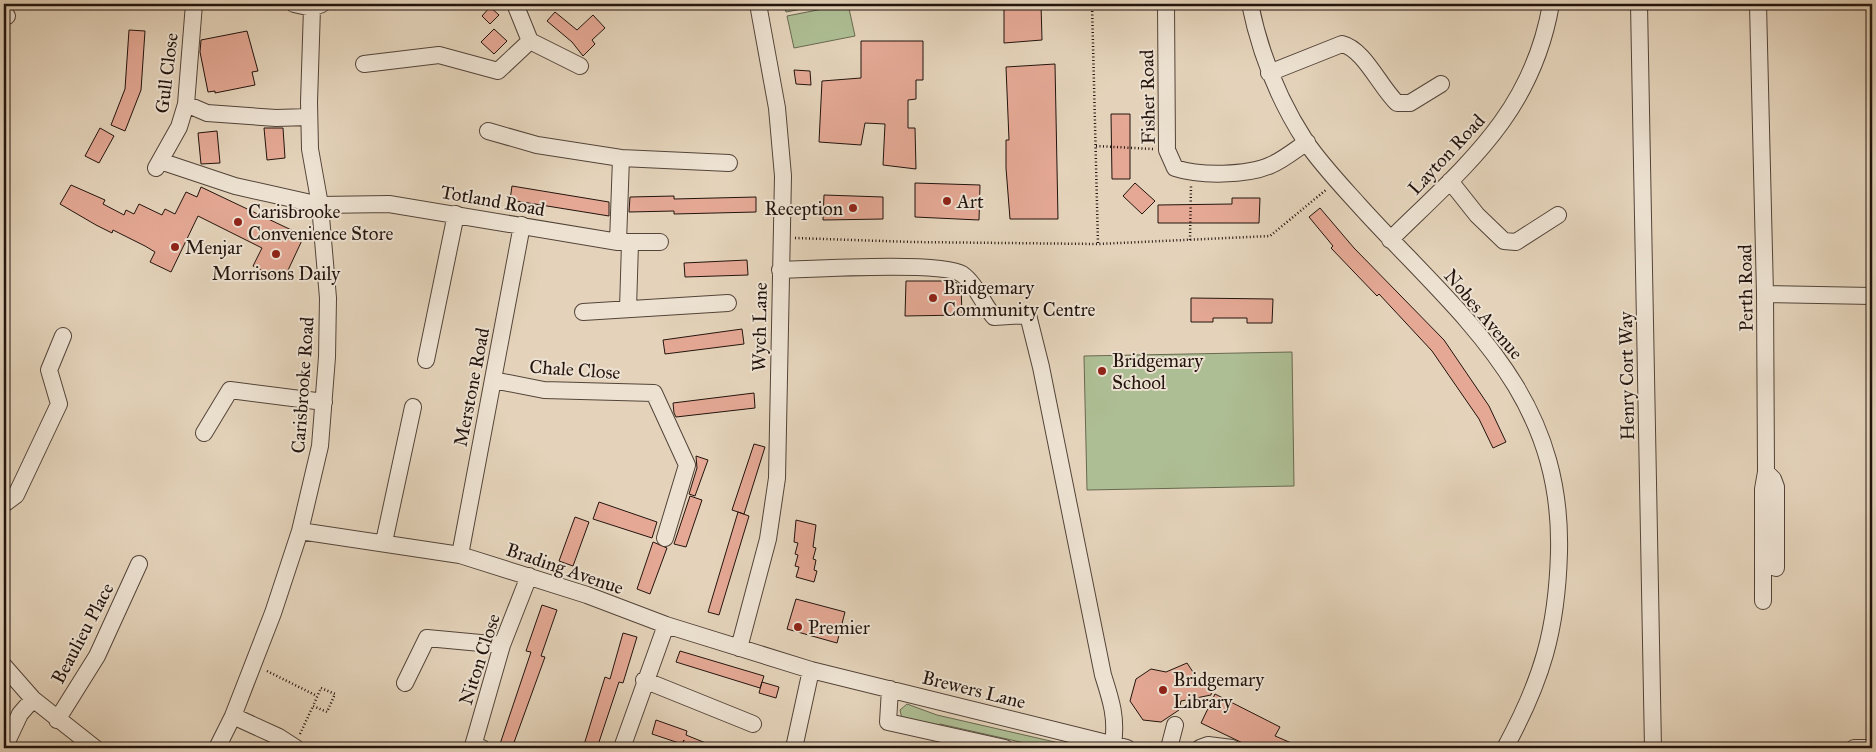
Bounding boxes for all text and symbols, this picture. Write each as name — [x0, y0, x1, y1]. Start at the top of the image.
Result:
street label: Gull Close — [150, 31, 183, 115]
street label: Fisher Road — [1135, 49, 1160, 145]
street label: Layton Road — [1403, 109, 1490, 200]
street label: Totland Road — [439, 180, 547, 221]
place label: Art — [956, 190, 984, 213]
marker: Art — [941, 195, 953, 207]
place label: Reception — [765, 197, 843, 220]
place label: Carisbrooke Convenience Store — [248, 200, 393, 245]
marker: Reception — [847, 202, 859, 214]
marker: Carisbrooke Convenience Store — [232, 216, 244, 228]
place label: Menjar — [185, 236, 243, 259]
marker: Menjar — [169, 241, 181, 253]
street label: Perth Road — [1733, 244, 1758, 332]
marker: Morrisons Daily — [270, 248, 282, 260]
place label: Morrisons Daily — [212, 262, 341, 285]
street label: Nobes Avenue — [1439, 265, 1528, 364]
place label: Bridgemary Community Centre — [943, 276, 1095, 321]
street label: Wych Lane — [747, 282, 772, 372]
marker: Bridgemary Community Centre — [927, 292, 939, 304]
street label: Henry Cort Way — [1614, 310, 1639, 441]
street label: Carisbrooke Road — [286, 315, 319, 454]
street label: Merstone Road — [449, 325, 494, 448]
place label: Bridgemary School — [1112, 349, 1204, 394]
street label: Chale Close — [529, 355, 621, 384]
marker: Bridgemary School — [1096, 365, 1108, 377]
street label: Brading Avenue — [503, 538, 627, 600]
street label: Beaulieu Place — [46, 579, 119, 688]
street label: Niton Close — [454, 611, 505, 708]
place label: Premier — [808, 616, 871, 639]
marker: Premier — [792, 621, 804, 633]
street label: Brewers Lane — [920, 666, 1028, 713]
place label: Bridgemary Library — [1173, 668, 1265, 713]
marker: Bridgemary Library — [1157, 684, 1169, 696]

